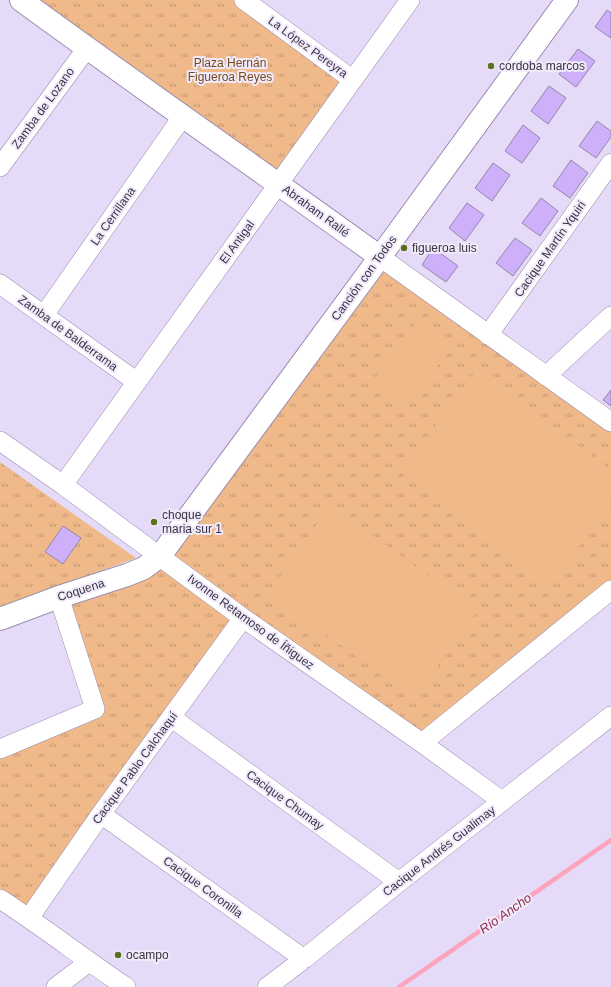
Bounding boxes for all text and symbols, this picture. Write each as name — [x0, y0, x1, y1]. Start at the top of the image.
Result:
street label: La López Pereyra — [266, 13, 351, 81]
park label: Plaza Hernán Figueroa Reyes — [188, 56, 272, 84]
place label: cordoba marcos — [499, 59, 585, 73]
marker: cordoba marcos — [486, 61, 496, 71]
street label: Zamba de Lozano — [9, 64, 77, 151]
street label: Abraham Rallé — [280, 182, 352, 240]
street label: La Cerrillana — [88, 184, 138, 248]
street label: Cacique Martín Yquiri — [512, 198, 588, 300]
street label: El Antigal — [217, 218, 257, 266]
street label: Canción con Todos — [328, 233, 400, 323]
place label: figueroa luis — [412, 241, 477, 255]
marker: figueroa luis — [399, 243, 409, 253]
street label: Zamba de Balderrama — [16, 292, 121, 374]
place label: choque maria sur 1 — [162, 508, 222, 536]
marker: choque maria sur 1 — [149, 517, 159, 527]
street label: Ivonne Retamoso de Íñiguez — [185, 571, 317, 673]
street label: Coquena — [56, 576, 107, 604]
street label: Cacique Pablo Calchaquí — [90, 709, 181, 827]
street label: Cacique Chumay — [244, 767, 326, 833]
street label: Cacique Andrés Gualimay — [380, 803, 498, 899]
street label: Cacique Coronilla — [161, 853, 246, 921]
water label: Río Ancho — [476, 890, 534, 937]
place label: ocampo — [126, 948, 169, 962]
marker: ocampo — [113, 950, 123, 960]

